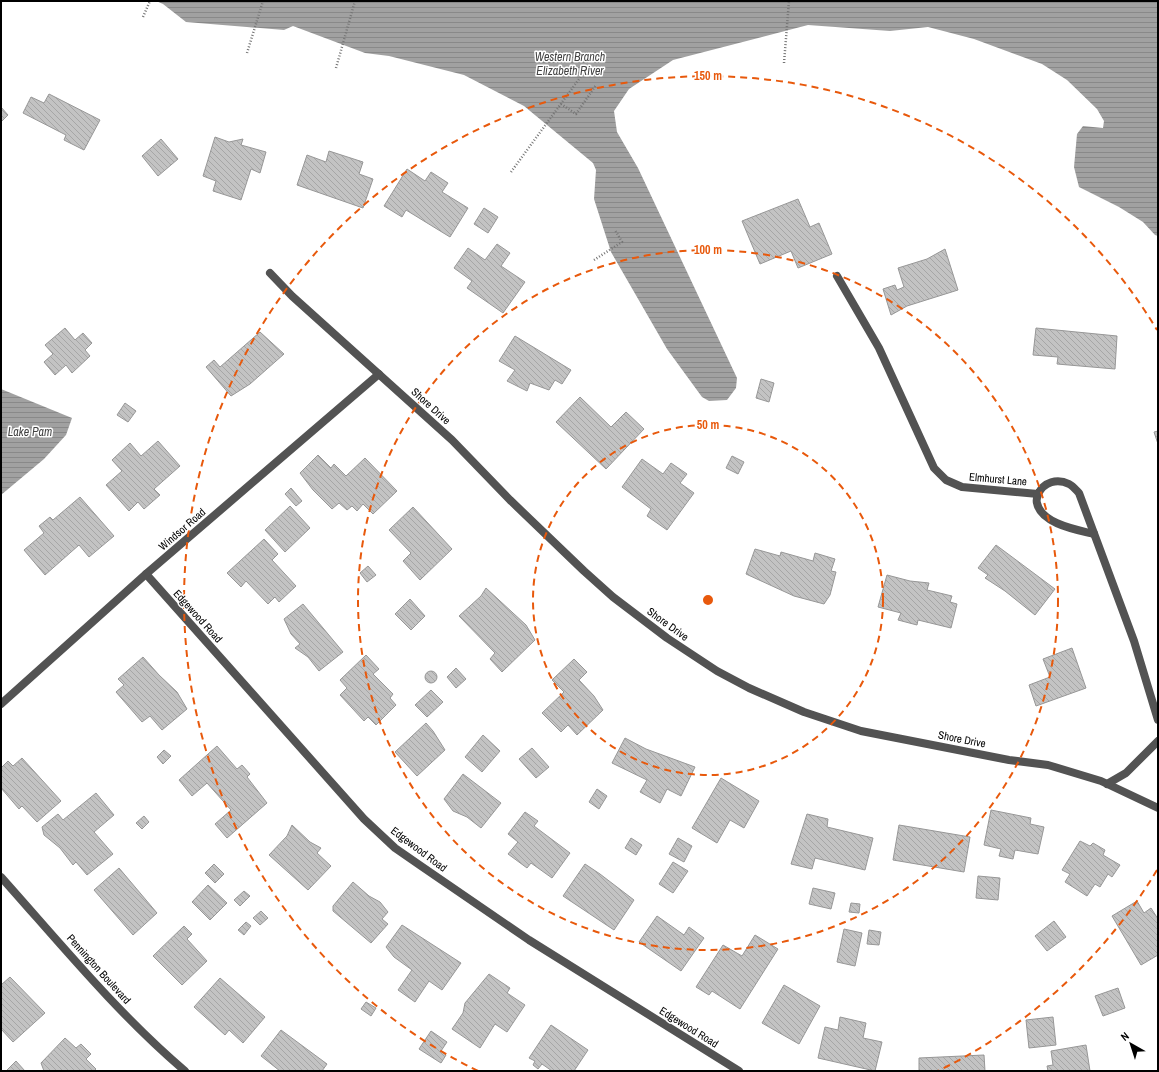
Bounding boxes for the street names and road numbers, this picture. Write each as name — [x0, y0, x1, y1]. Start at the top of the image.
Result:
street label: Shore Drive — [408, 385, 454, 427]
street label: Elmhurst Lane — [968, 469, 1028, 489]
street label: Windsor Road — [156, 505, 208, 553]
street label: Edgewood Road — [170, 587, 226, 645]
street label: Shore Drive — [644, 604, 692, 644]
street label: Shore Drive — [937, 728, 987, 750]
street label: Edgewood Road — [388, 823, 450, 875]
street label: Pennington Boulevard — [64, 931, 134, 1007]
street label: Edgewood Road — [657, 1003, 721, 1051]

